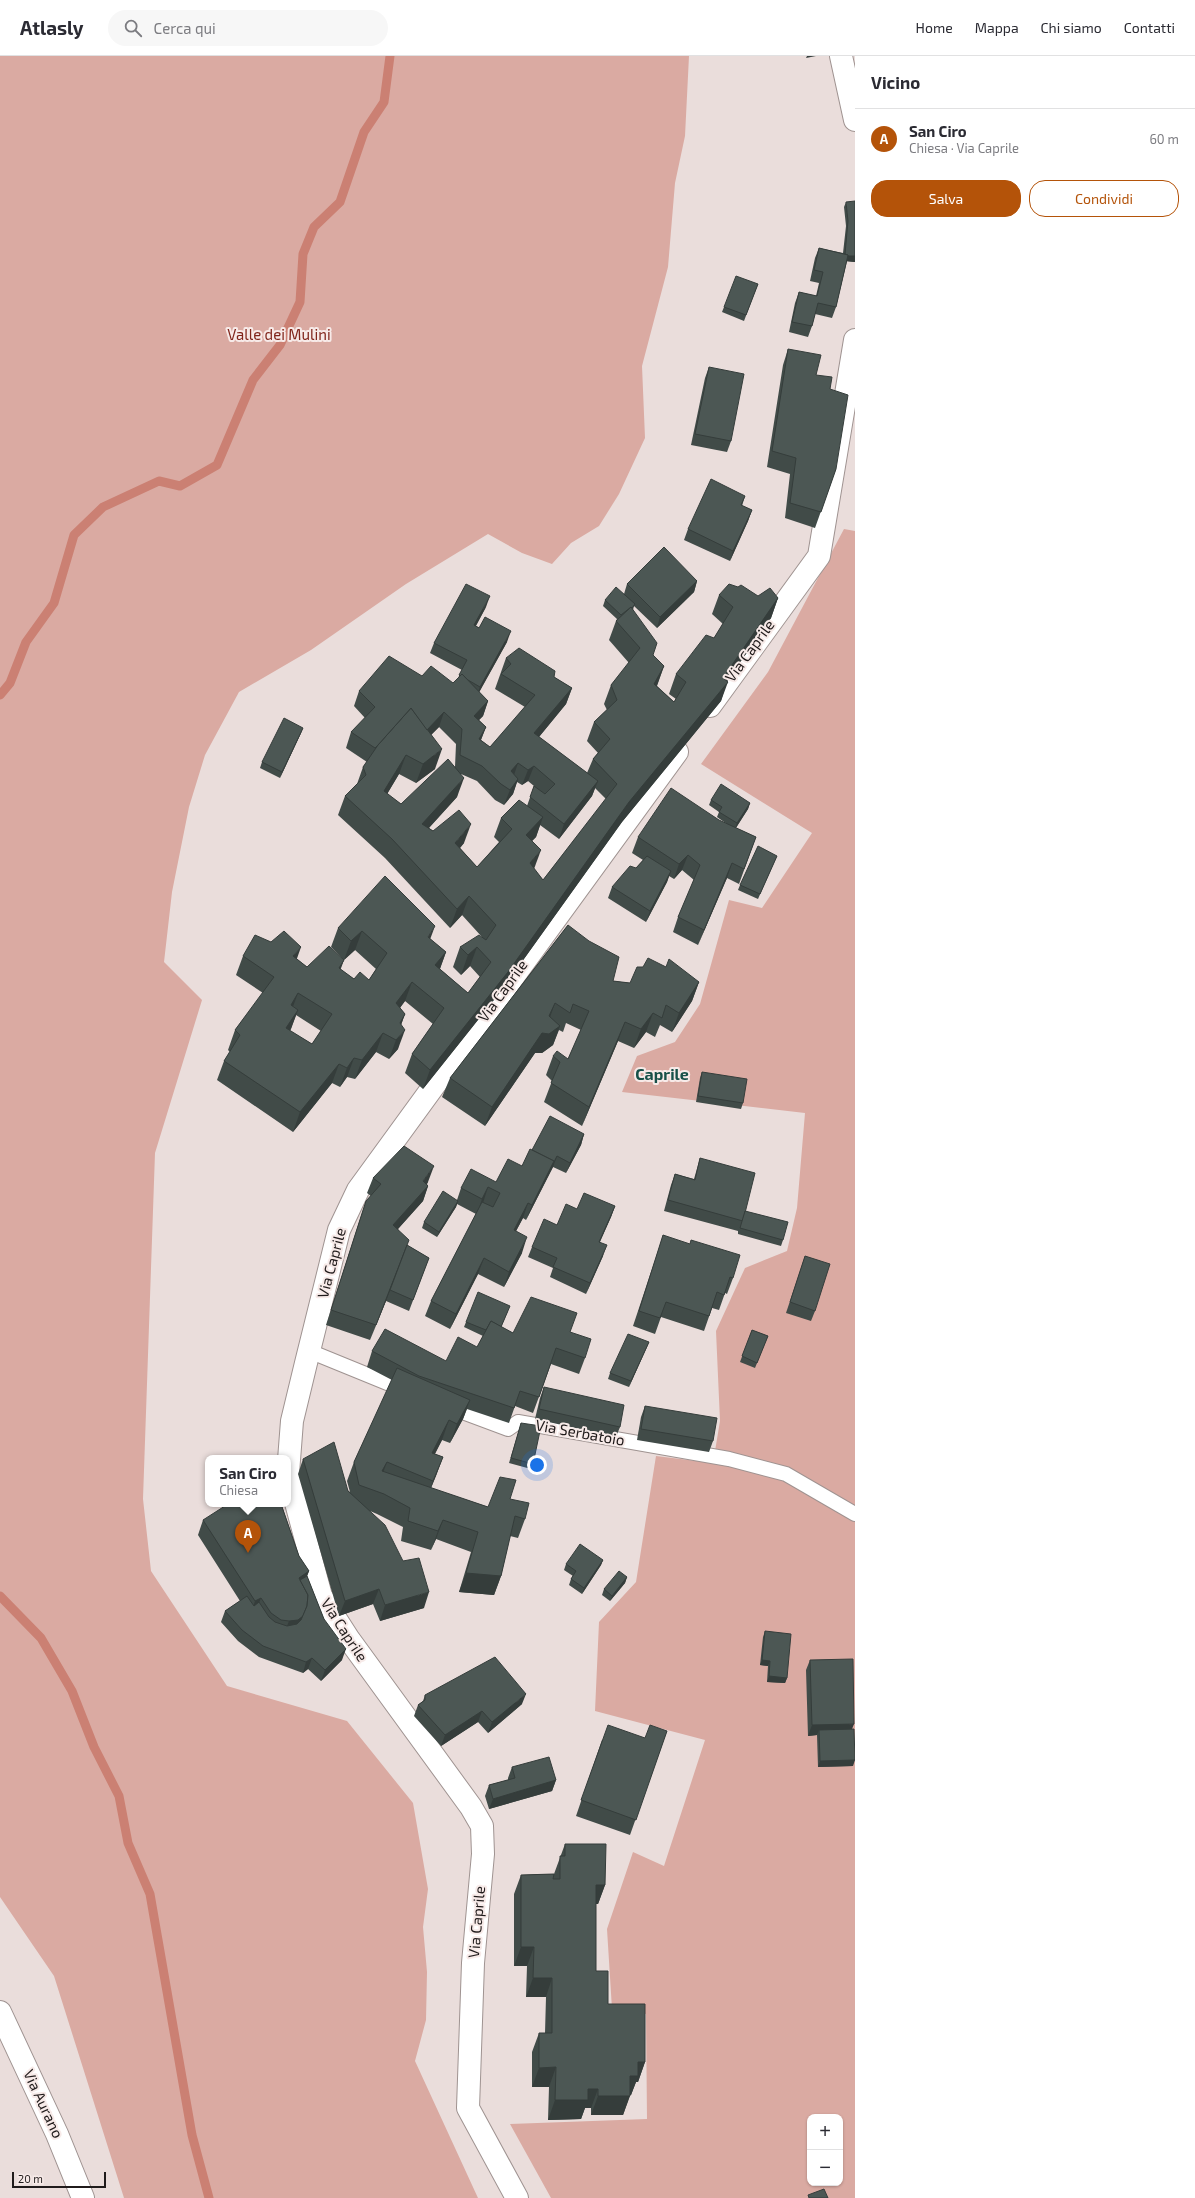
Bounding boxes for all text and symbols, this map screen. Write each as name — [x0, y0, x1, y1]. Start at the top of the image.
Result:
search box — [108, 10, 388, 46]
text: Atlasly — [20, 16, 84, 39]
icon: search — [122, 17, 144, 39]
text: Cerca qui — [154, 19, 216, 37]
text: Home — [916, 19, 953, 36]
text: Mappa — [975, 19, 1019, 36]
text: Chi siamo — [1041, 19, 1102, 36]
text: Contatti — [1124, 19, 1175, 36]
text: Vicino — [871, 72, 920, 92]
text: San Ciro — [909, 122, 967, 140]
text: A — [880, 131, 888, 147]
text: 60 m — [1149, 131, 1179, 147]
text: Chiesa · Via Caprile — [909, 140, 1019, 156]
button: Salva — [871, 180, 1021, 217]
button: Condividi — [1029, 180, 1179, 217]
park label: Valle dei Mulini — [227, 325, 331, 343]
street label: Via Caprile — [721, 616, 778, 685]
street label: Via Caprile — [474, 956, 531, 1025]
district label: Caprile — [635, 1064, 689, 1083]
street label: Via Caprile — [313, 1226, 349, 1300]
street label: Via Serbatoio — [534, 1415, 626, 1449]
popup — [205, 1455, 291, 1507]
your location — [527, 1455, 547, 1475]
text: San Ciro — [219, 1464, 277, 1482]
text: Chiesa — [219, 1482, 258, 1498]
pin: A — [235, 1520, 261, 1553]
street label: Via Caprile — [318, 1594, 372, 1665]
street label: Via Caprile — [464, 1885, 488, 1959]
street label: Via Aurano — [20, 2066, 68, 2141]
map controls — [807, 2114, 843, 2186]
button: + — [807, 2114, 843, 2150]
button: − — [807, 2150, 843, 2186]
scale bar — [12, 2170, 106, 2189]
text: 20 m — [18, 2172, 43, 2185]

